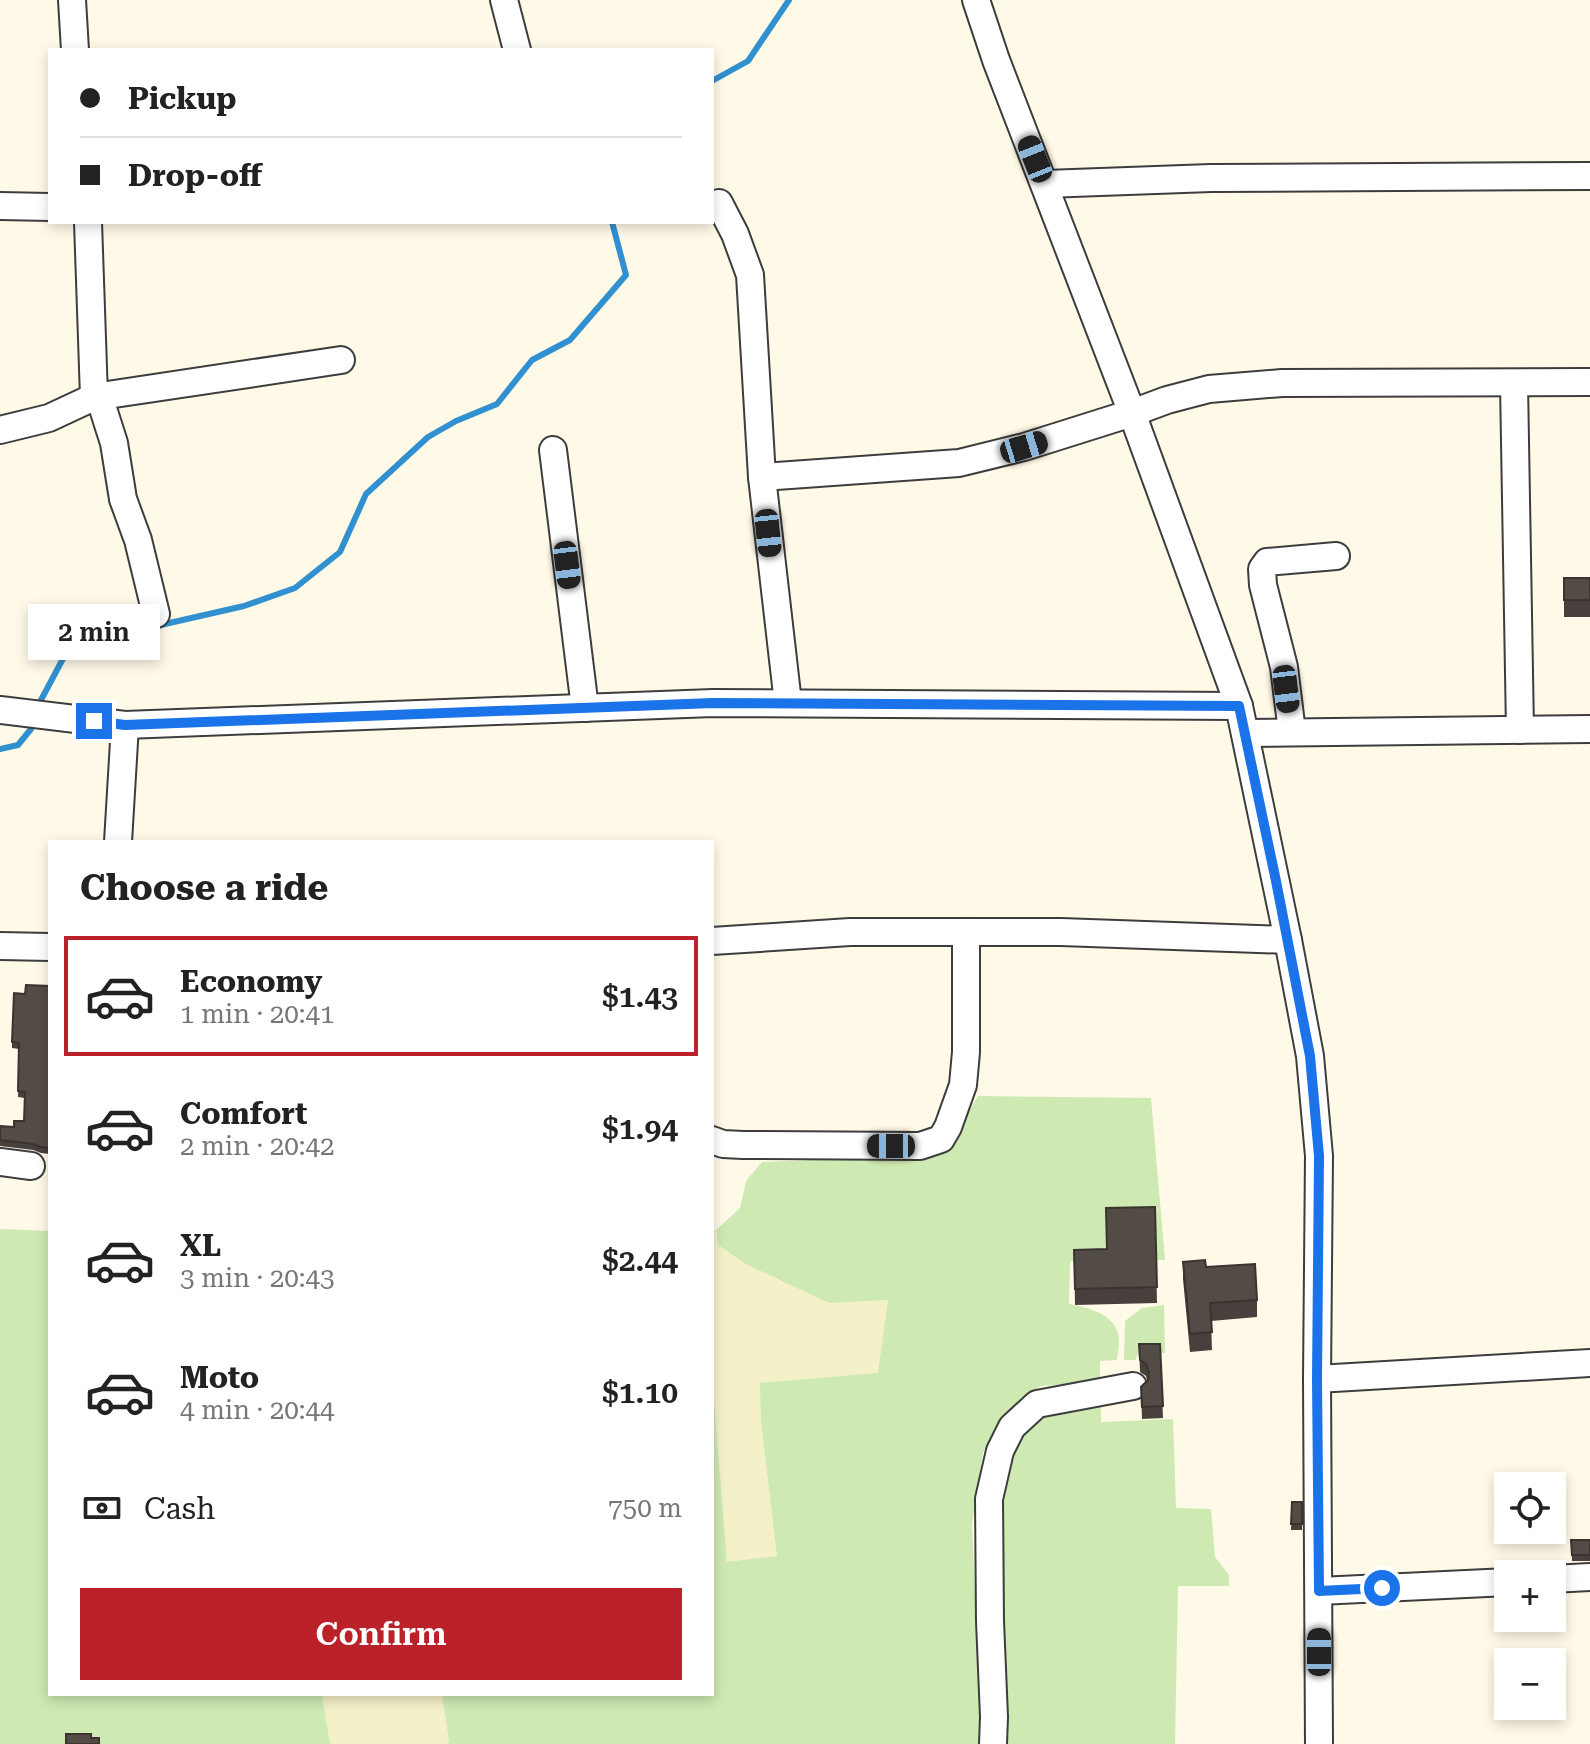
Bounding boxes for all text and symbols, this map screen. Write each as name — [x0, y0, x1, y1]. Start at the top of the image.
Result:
text: Pickup — [128, 81, 236, 116]
car — [1015, 132, 1055, 186]
text: Drop-off — [128, 158, 262, 193]
car — [998, 429, 1050, 465]
car — [754, 508, 782, 558]
car — [552, 540, 582, 590]
callout: 2 min — [28, 605, 160, 661]
text: 2 min — [58, 617, 130, 647]
car — [1271, 664, 1301, 714]
route end — [76, 703, 112, 739]
text: Choose a ride — [80, 867, 328, 909]
icon: car — [84, 960, 156, 1032]
text: Economy — [180, 964, 322, 999]
text: $1.43 — [602, 979, 678, 1014]
text: 1 min · 20:41 — [180, 999, 335, 1029]
icon: car — [84, 1092, 156, 1164]
text: Comfort — [180, 1096, 307, 1131]
text: $1.94 — [602, 1111, 678, 1146]
text: 2 min · 20:42 — [180, 1131, 335, 1161]
car — [867, 1134, 915, 1158]
icon: car — [84, 1224, 156, 1296]
text: XL — [180, 1228, 221, 1263]
text: $2.44 — [602, 1243, 678, 1278]
text: 3 min · 20:43 — [180, 1263, 335, 1293]
icon: car — [84, 1356, 156, 1428]
text: Moto — [180, 1360, 259, 1395]
text: $1.10 — [602, 1375, 678, 1410]
text: 4 min · 20:44 — [180, 1395, 335, 1425]
map controls — [1494, 1472, 1566, 1720]
button: locate — [1494, 1472, 1566, 1544]
icon: cash — [80, 1486, 124, 1530]
text: Cash — [144, 1491, 215, 1526]
text: 750 m — [608, 1493, 682, 1523]
button: + — [1494, 1560, 1566, 1632]
route start — [1364, 1570, 1400, 1606]
button: Confirm — [80, 1588, 682, 1680]
car — [1307, 1628, 1331, 1676]
button: − — [1494, 1648, 1566, 1720]

